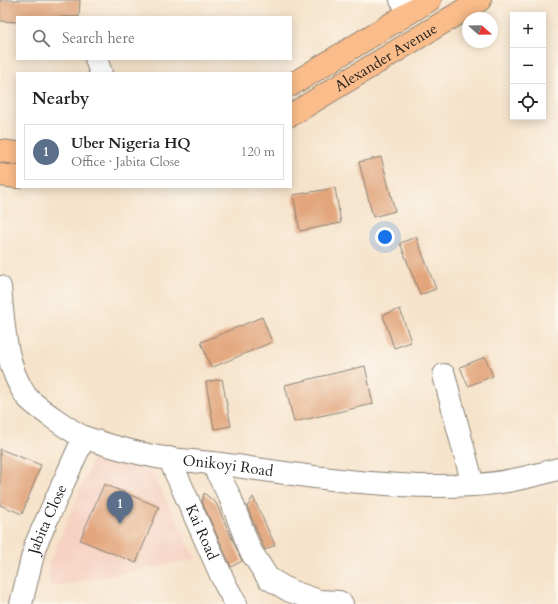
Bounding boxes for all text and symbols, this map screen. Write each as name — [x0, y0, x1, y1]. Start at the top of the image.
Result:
north arrow — [462, 12, 498, 48]
map controls — [510, 12, 546, 120]
button: + — [510, 12, 546, 48]
search box — [16, 16, 292, 60]
street label: Alexander Avenue — [331, 18, 441, 96]
icon: search — [30, 27, 52, 49]
text: Search here — [62, 28, 135, 48]
button: − — [510, 48, 546, 84]
button: locate — [510, 84, 546, 120]
text: Nearby — [32, 87, 89, 110]
text: Uber Nigeria HQ — [71, 133, 191, 153]
text: 1 — [43, 143, 49, 161]
text: 120 m — [241, 143, 275, 161]
text: Office · Jabita Close — [71, 153, 180, 171]
your location — [375, 227, 395, 247]
street label: Onikoyi Road — [182, 450, 275, 481]
street label: Jabita Close — [23, 481, 71, 558]
pin: 1 — [107, 491, 133, 524]
street label: Kai Road — [181, 501, 223, 563]

